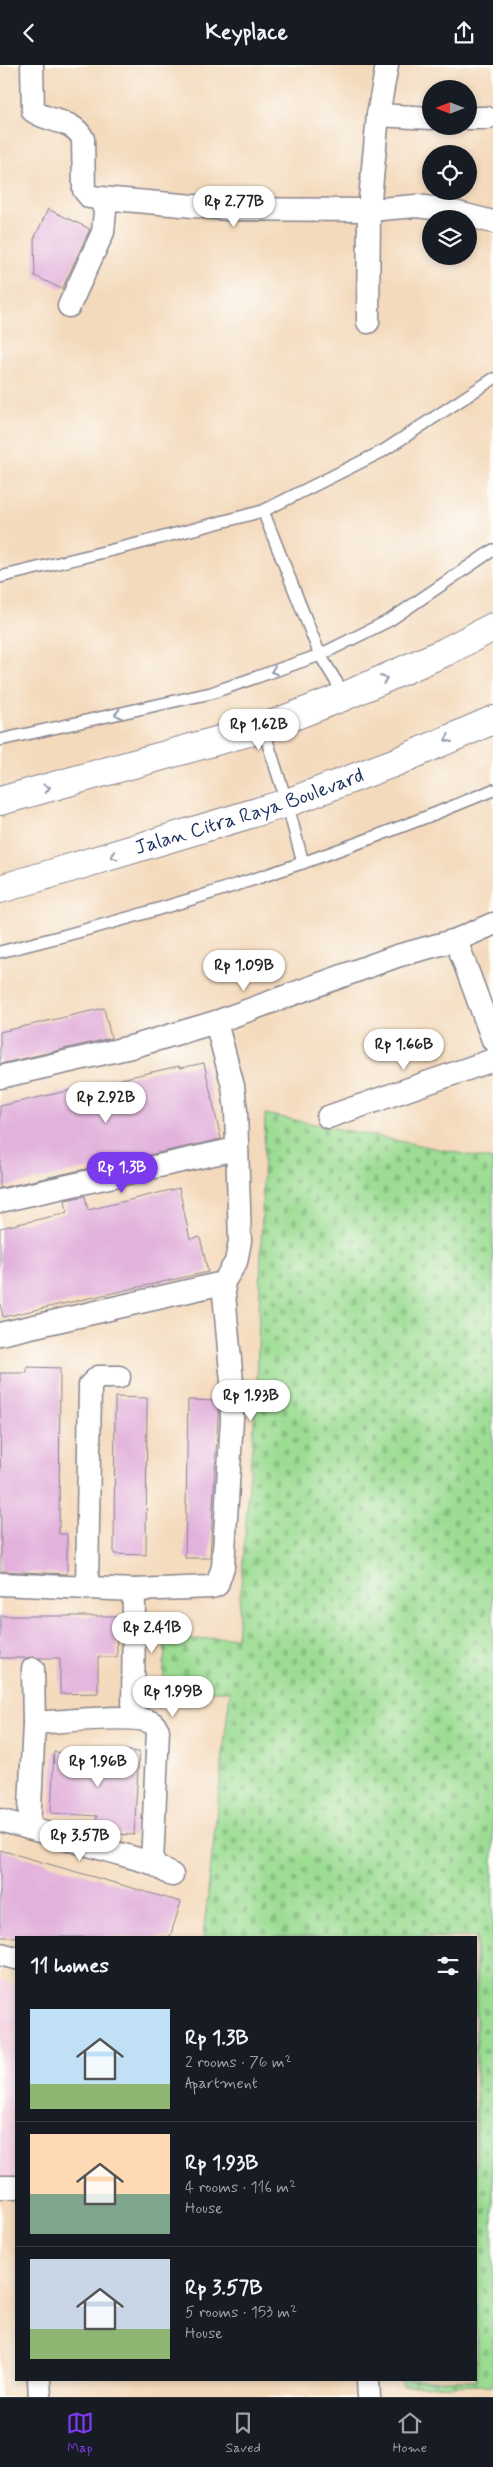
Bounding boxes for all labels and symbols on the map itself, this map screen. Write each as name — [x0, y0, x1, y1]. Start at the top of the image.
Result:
north arrow — [422, 80, 478, 135]
pin: Rp 2.77B — [182, 185, 286, 228]
one-way arrow — [271, 665, 279, 675]
one-way arrow — [379, 674, 388, 685]
one-way arrow — [113, 708, 122, 719]
pin: Rp 1.62B — [207, 709, 311, 751]
one-way arrow — [444, 732, 453, 743]
street label: Jalan Citra Raya Boulevard — [132, 762, 368, 861]
one-way arrow — [42, 784, 51, 794]
one-way arrow — [110, 851, 118, 861]
pin: Rp 1.09B — [192, 949, 296, 992]
pin: Rp 1.66B — [352, 1029, 456, 1071]
pin: Rp 2.92B — [54, 1081, 158, 1124]
pin: Rp 1.3B — [76, 1151, 168, 1194]
pin: Rp 1.93B — [199, 1379, 303, 1422]
pin: Rp 2.41B — [100, 1611, 204, 1654]
pin: Rp 1.99B — [121, 1675, 225, 1718]
pin: Rp 1.96B — [46, 1745, 150, 1788]
pin: Rp 3.57B — [28, 1819, 132, 1862]

